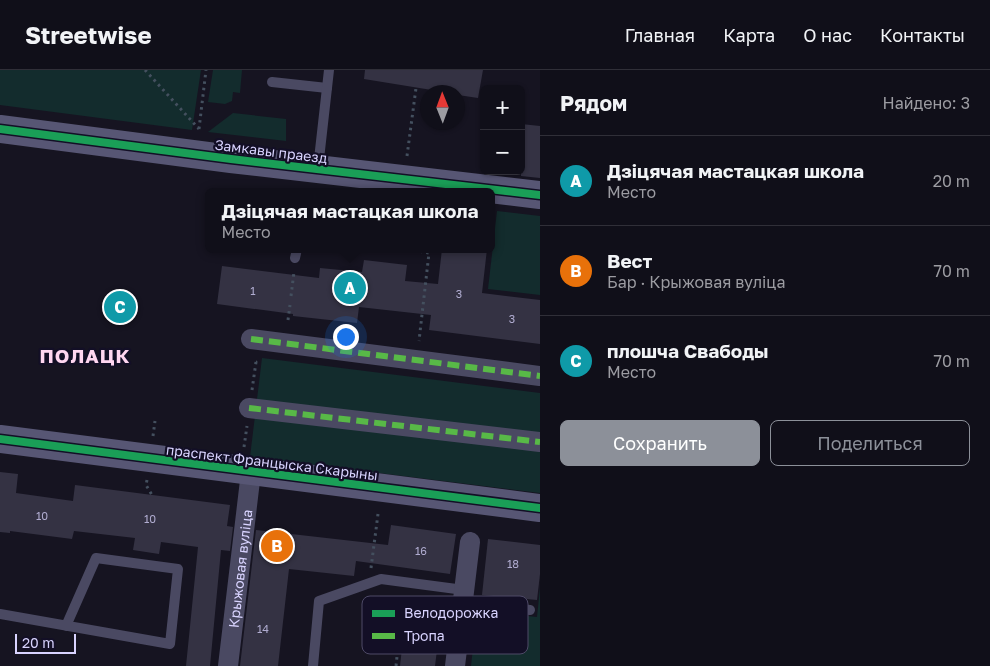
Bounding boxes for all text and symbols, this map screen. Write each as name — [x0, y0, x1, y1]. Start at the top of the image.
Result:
text: Streetwise — [25, 20, 152, 49]
text: Главная — [625, 24, 695, 46]
text: Карта — [723, 24, 775, 46]
text: О нас — [803, 24, 852, 46]
text: Контакты — [880, 24, 965, 46]
north arrow — [420, 85, 465, 130]
map controls — [480, 85, 525, 175]
button: + — [480, 85, 525, 130]
text: Рядом — [560, 90, 627, 116]
text: Найдено: 3 — [883, 93, 970, 113]
button: − — [480, 130, 525, 175]
street label: Замкавы праезд — [214, 136, 329, 166]
text: Дзіцячая мастацкая школа — [607, 159, 864, 182]
text: A — [570, 171, 582, 191]
text: 20 m — [933, 171, 970, 191]
text: Место — [607, 182, 656, 202]
popup — [205, 188, 495, 253]
text: Дзіцячая мастацкая школа — [221, 199, 479, 222]
text: Место — [221, 222, 271, 242]
text: Вест — [607, 249, 652, 272]
text: B — [570, 261, 582, 281]
text: 70 m — [933, 261, 970, 281]
pin: A — [334, 269, 366, 307]
text: Бар · Крыжовая вуліца — [607, 272, 785, 292]
house number: 1 — [250, 284, 256, 297]
house number: 3 — [456, 287, 462, 300]
pin: C — [104, 288, 136, 326]
house number: 3 — [509, 312, 515, 325]
your location — [333, 324, 359, 350]
text: плошча Свабоды — [607, 339, 768, 362]
district label: ПОЛАЦК — [40, 344, 130, 367]
text: C — [570, 351, 582, 371]
text: 70 m — [933, 351, 970, 371]
text: Место — [607, 362, 656, 382]
button: Сохранить — [560, 420, 760, 466]
button: Поделиться — [770, 420, 970, 466]
street label: праспект Францыска Скарыны — [165, 441, 379, 483]
street label: Крыжовая вуліца — [224, 508, 255, 629]
house number: 10 — [36, 509, 48, 522]
house number: 10 — [144, 512, 156, 525]
pin: B — [261, 527, 293, 565]
house number: 16 — [415, 544, 427, 557]
house number: 18 — [507, 557, 519, 570]
legend — [362, 596, 528, 654]
text: Велодорожка — [404, 604, 498, 621]
house number: 14 — [257, 622, 269, 635]
text: Тропа — [404, 627, 445, 644]
scale bar — [15, 631, 76, 654]
text: 20 m — [22, 634, 55, 651]

